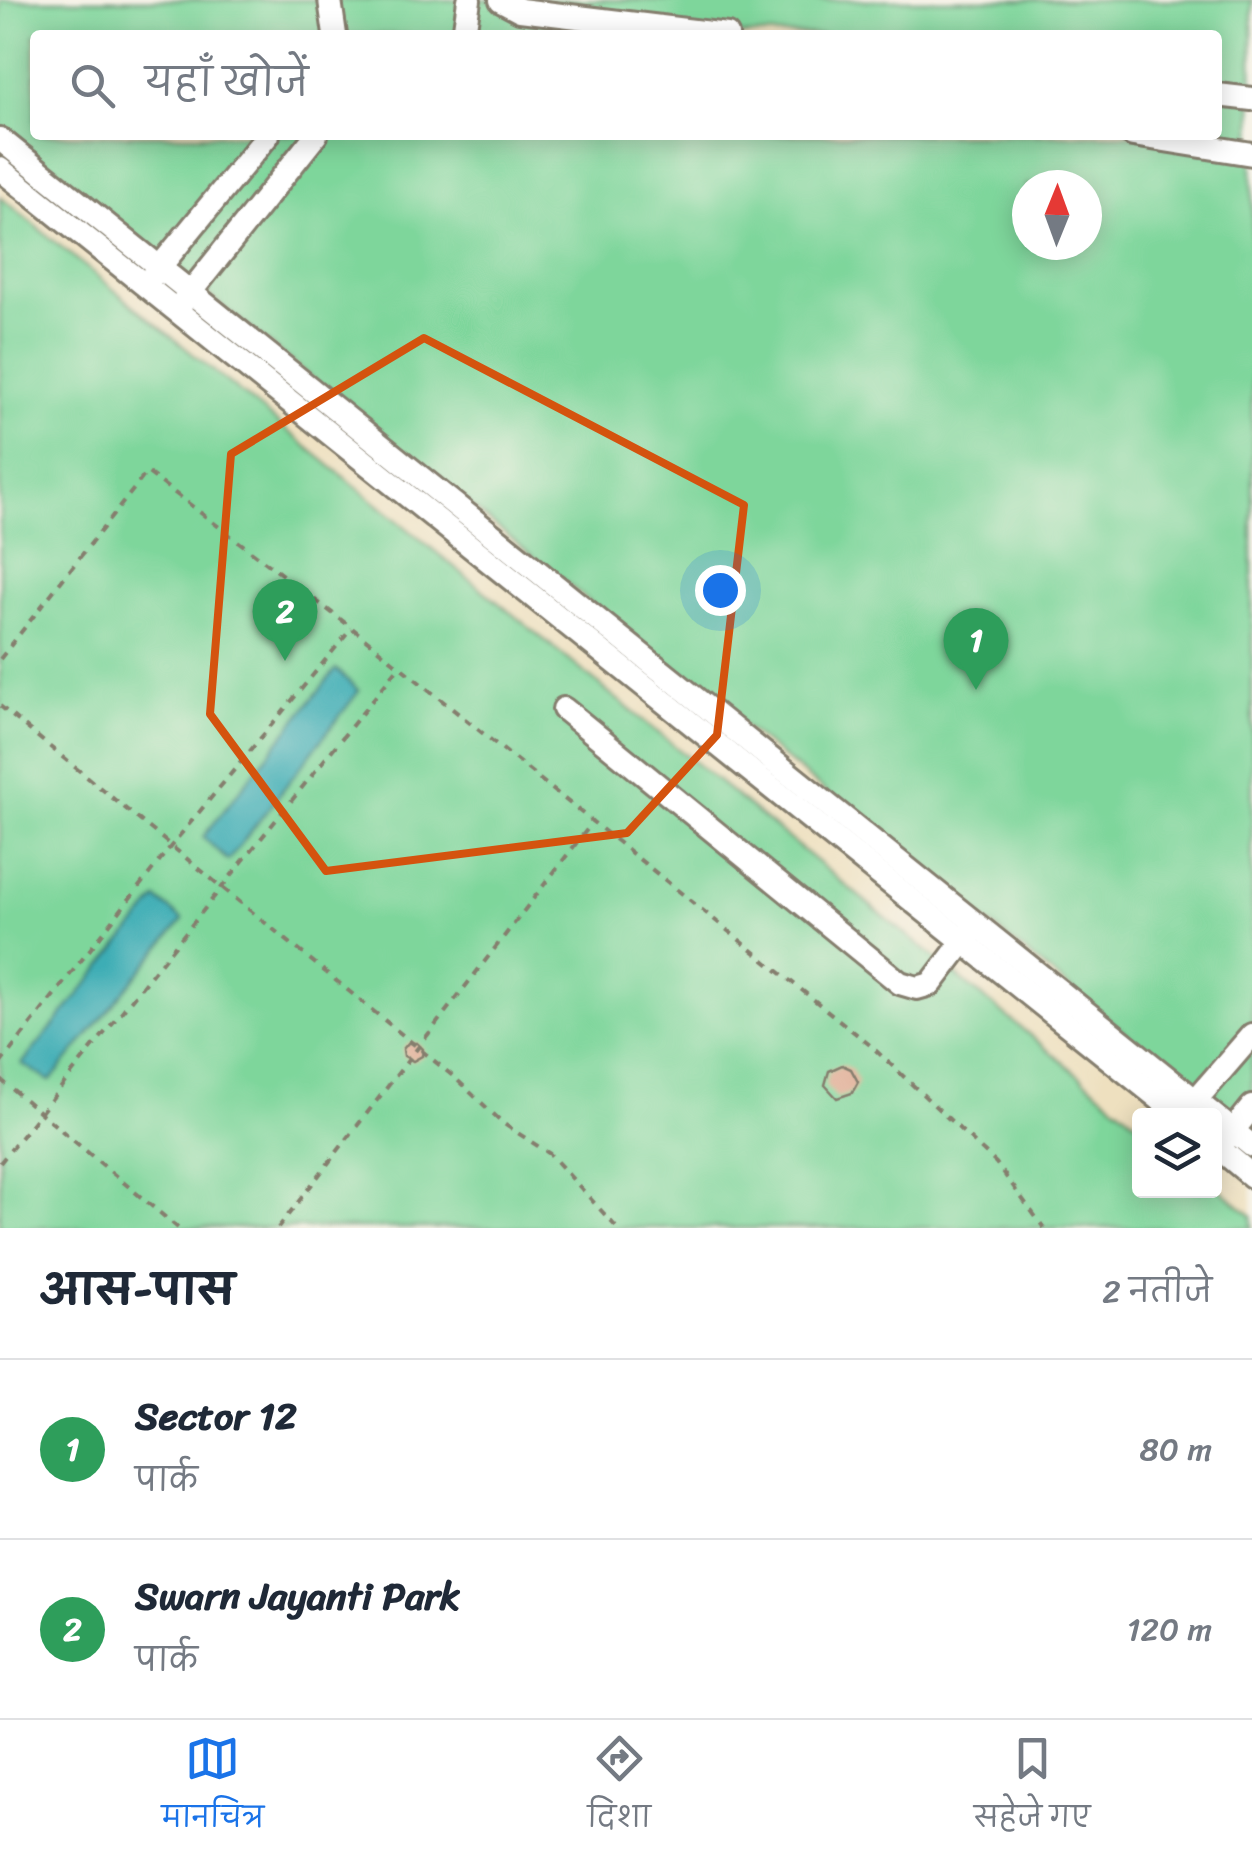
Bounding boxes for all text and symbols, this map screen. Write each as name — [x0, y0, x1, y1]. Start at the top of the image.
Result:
search box — [30, 30, 1222, 140]
text: यहाँ खोजें — [145, 49, 308, 116]
icon: search — [65, 58, 120, 113]
north arrow — [1012, 170, 1102, 260]
your location — [695, 565, 746, 616]
pin: 2 — [252, 578, 318, 661]
pin: 1 — [944, 608, 1008, 690]
map controls — [1132, 1108, 1222, 1198]
button: layers — [1132, 1108, 1222, 1198]
text: आस-पास — [40, 1253, 235, 1327]
text: 2 नतीजे — [1102, 1263, 1212, 1320]
text: Sector 12 — [135, 1383, 297, 1450]
text: 1 — [66, 1421, 79, 1478]
text: 80 m — [1140, 1421, 1212, 1478]
text: पार्क — [135, 1452, 198, 1509]
text: Swarn Jayanti Park — [135, 1563, 460, 1630]
text: 2 — [63, 1601, 82, 1658]
text: 120 m — [1127, 1601, 1212, 1658]
text: पार्क — [135, 1632, 198, 1689]
tab: मानचित्र — [162, 1731, 264, 1848]
tab: दिशा — [587, 1731, 651, 1848]
tab: सहेजे गए — [974, 1731, 1090, 1848]

